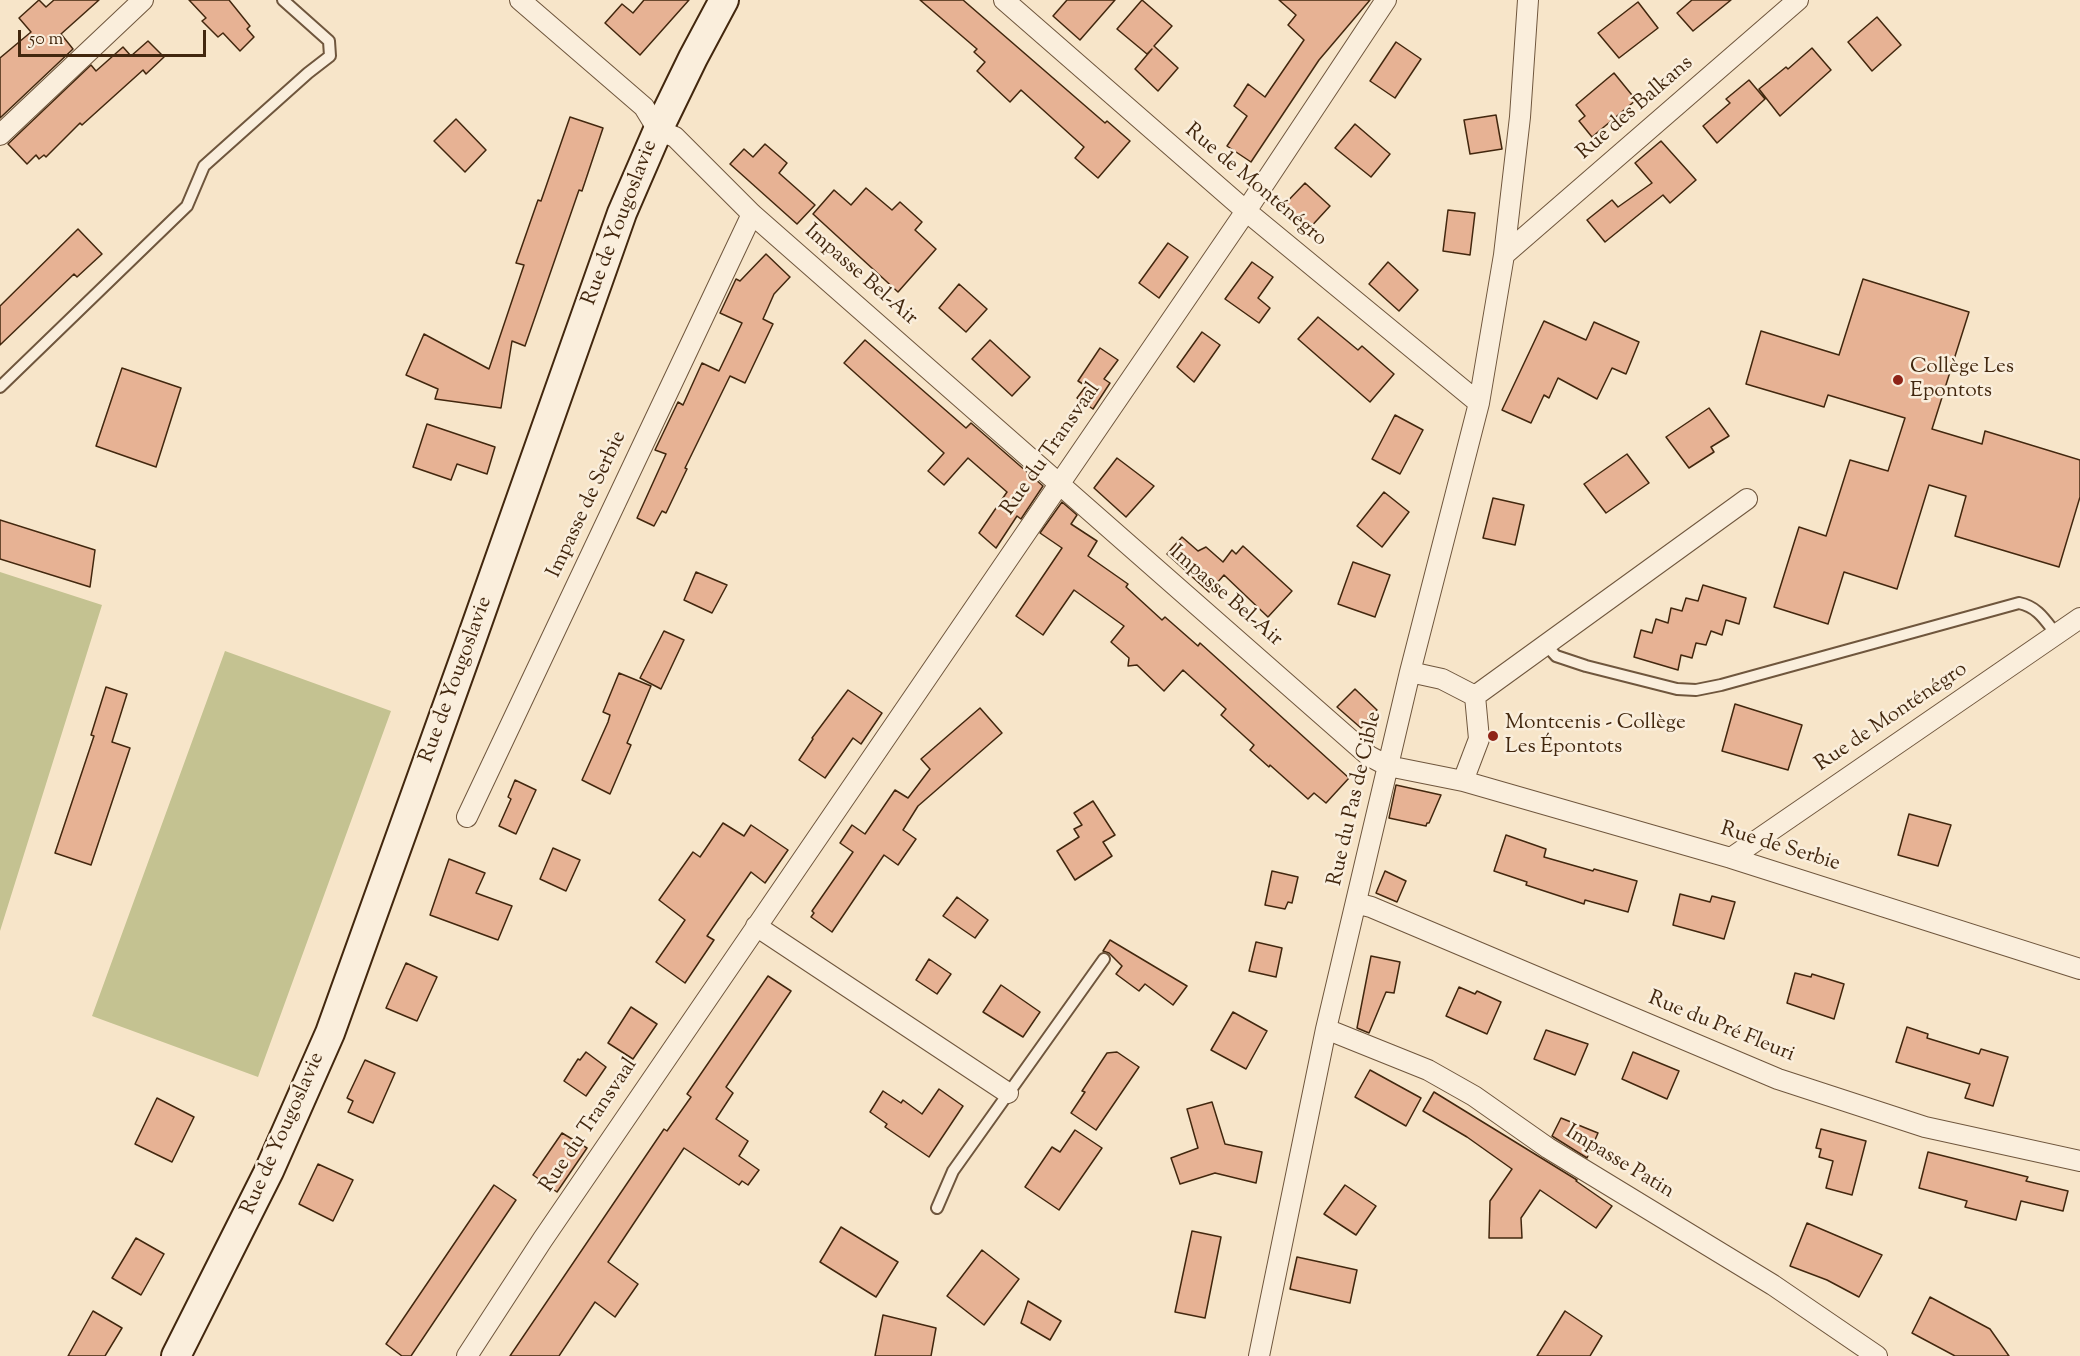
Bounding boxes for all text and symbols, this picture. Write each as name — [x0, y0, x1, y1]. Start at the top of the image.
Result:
scale bar — [21, 18, 208, 56]
text: 50 m — [29, 27, 63, 53]
street label: Rue des Balkans — [1573, 52, 1699, 166]
street label: Rue de Monténégro — [1179, 119, 1331, 253]
street label: Rue de Yougoslavie — [578, 137, 664, 309]
street label: Impasse Bel-Air — [798, 220, 922, 332]
place label: Collège Les Epontots — [1910, 355, 2014, 405]
marker: Collège Les Epontots — [1891, 373, 1905, 387]
street label: Rue du Transvaal — [997, 379, 1107, 521]
street label: Impasse de Serbie — [543, 428, 633, 582]
street label: Impasse Bel-Air — [1163, 541, 1287, 653]
street label: Rue de Yougoslavie — [415, 593, 499, 767]
street label: Rue de Monténégro — [1811, 658, 1973, 778]
street label: Rue du Pas de Cible — [1324, 709, 1388, 889]
place label: Montcenis - Collège Les Épontots — [1505, 711, 1686, 761]
marker: Montcenis - Collège Les Épontots — [1486, 729, 1500, 743]
street label: Rue de Serbie — [1717, 818, 1843, 878]
street label: Rue du Pré Fleuri — [1644, 987, 1798, 1069]
street label: Rue de Yougoslavie — [237, 1049, 331, 1219]
street label: Rue du Transvaal — [536, 1054, 644, 1198]
street label: Impasse Patin — [1560, 1121, 1678, 1205]

